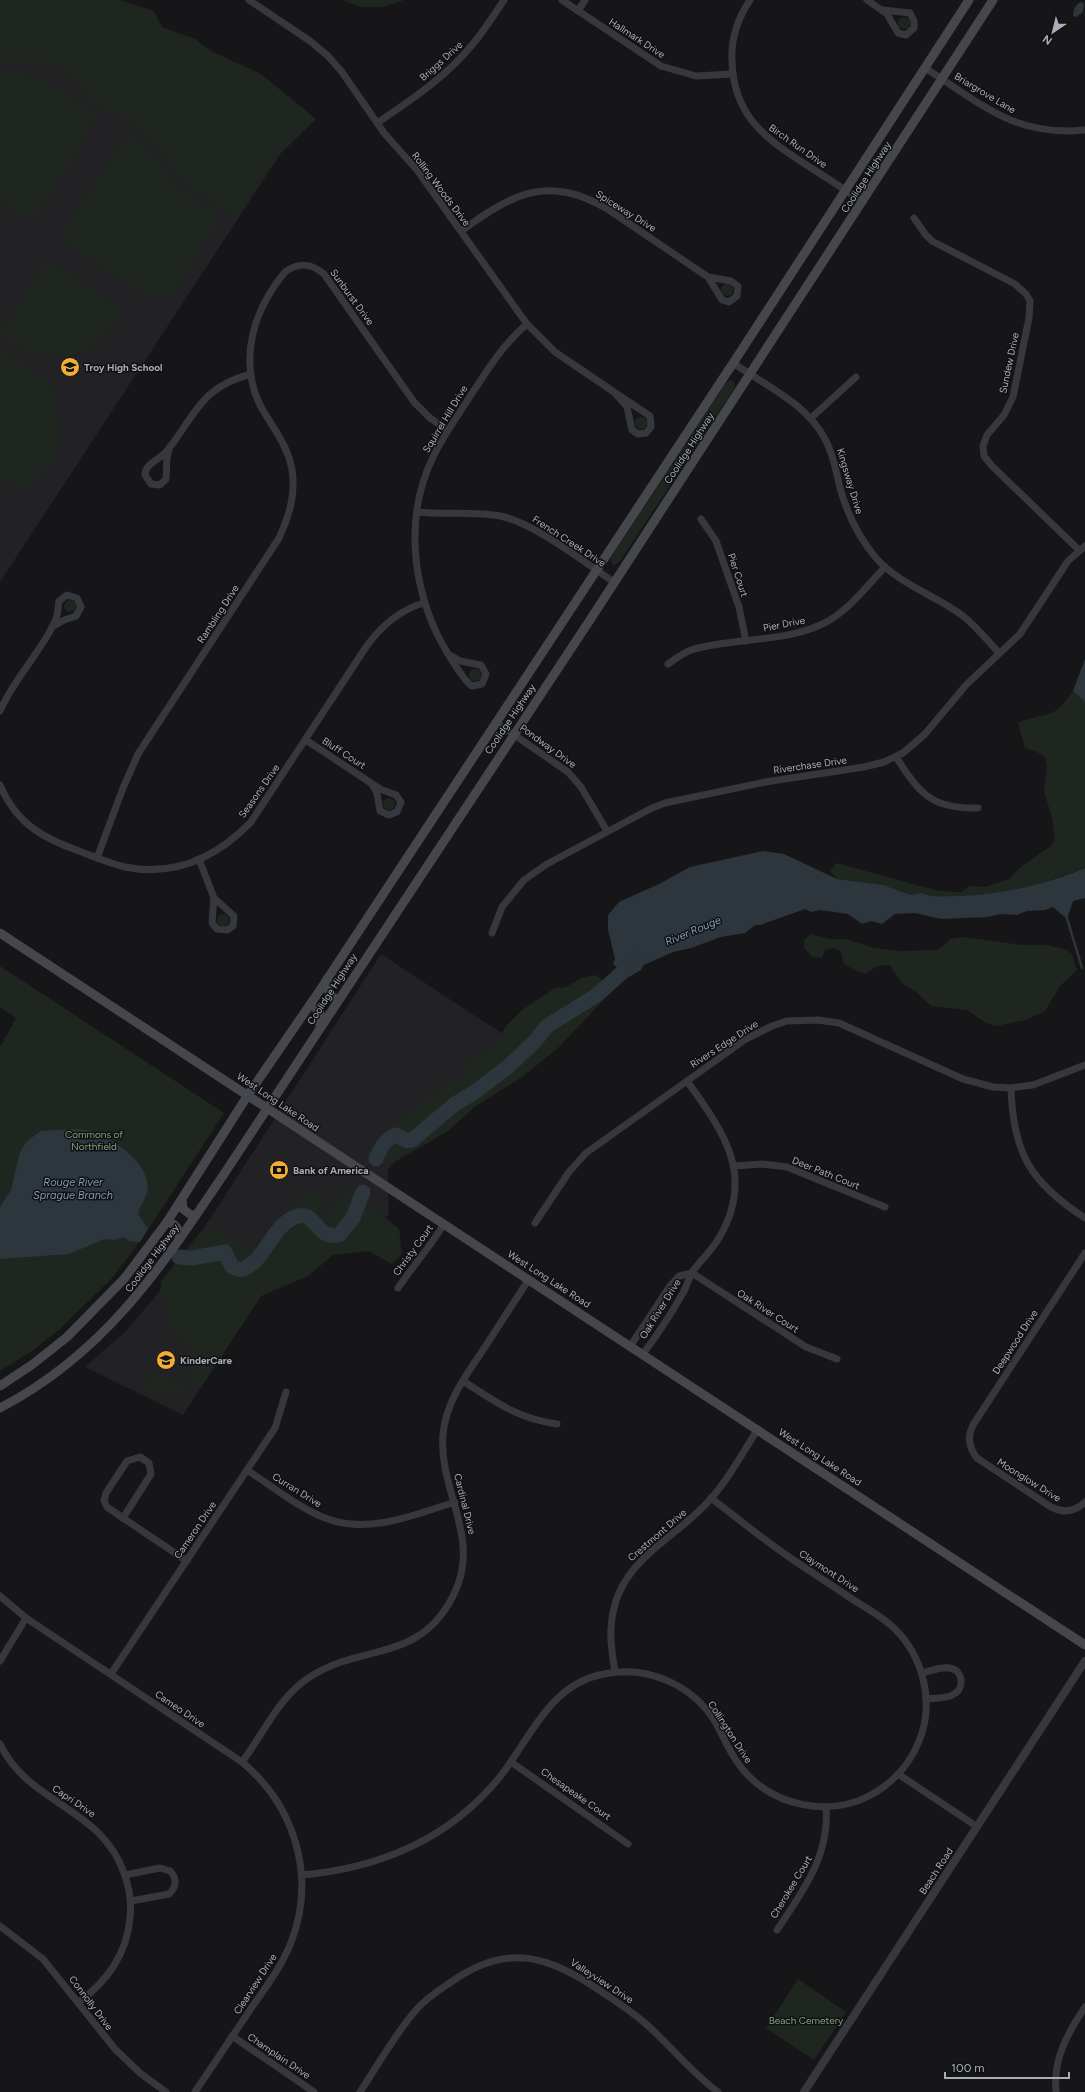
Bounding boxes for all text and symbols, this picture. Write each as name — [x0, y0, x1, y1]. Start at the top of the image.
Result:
north arrow — [1033, 12, 1073, 52]
street label: Hallmark Drive — [606, 15, 668, 61]
text: N — [1040, 32, 1055, 48]
street label: Briggs Drive — [417, 38, 466, 84]
street label: Briargrove Lane — [952, 70, 1019, 117]
street label: Birch Run Drive — [766, 121, 830, 171]
street label: Coolidge Highway — [838, 138, 894, 215]
street label: Rolling Woods Drive — [409, 149, 473, 229]
street label: Spiceway Drive — [593, 187, 659, 235]
street label: Sunburst Drive — [327, 266, 377, 328]
street label: Sundew Drive — [996, 331, 1022, 395]
school or university icon: Troy High School — [59, 356, 81, 378]
place label: Troy High School — [84, 361, 163, 374]
street label: Squirrel Hill Drive — [420, 382, 471, 455]
street label: Coolidge Highway — [661, 409, 717, 486]
street label: Kingsway Drive — [834, 447, 866, 516]
street label: French Creek Drive — [530, 512, 609, 570]
street label: Pier Court — [725, 552, 751, 599]
street label: Rambling Drive — [194, 582, 242, 646]
street label: Pier Drive — [762, 613, 807, 634]
street label: Coolidge Highway — [482, 681, 539, 757]
street label: Pondway Drive — [517, 721, 579, 771]
street label: Bluff Court — [320, 734, 368, 772]
street label: Riverchase Drive — [772, 753, 848, 777]
street label: Seasons Drive — [236, 761, 283, 821]
water label: River Rouge — [663, 913, 723, 949]
street label: Coolidge Highway — [304, 950, 360, 1027]
street label: Rivers Edge Drive — [688, 1017, 761, 1071]
street label: West Long Lake Road — [234, 1070, 322, 1134]
park label: Commons of Northfield — [65, 1128, 123, 1153]
street label: Deer Path Court — [790, 1153, 862, 1193]
bank icon: Bank of America — [268, 1159, 290, 1181]
place label: Bank of America — [293, 1164, 369, 1177]
water label: Rouge River Sprague Branch — [33, 1176, 113, 1202]
street label: Coolidge Highway — [122, 1221, 182, 1295]
street label: Christy Court — [390, 1222, 436, 1278]
street label: West Long Lake Road — [505, 1247, 593, 1311]
street label: Oak River Drive — [636, 1276, 684, 1341]
street label: Oak River Court — [735, 1286, 801, 1336]
street label: Deepwood Drive — [989, 1307, 1041, 1377]
school or university icon: KinderCare — [155, 1349, 177, 1371]
place label: KinderCare — [180, 1354, 233, 1367]
street label: West Long Lake Road — [776, 1425, 864, 1489]
street label: Moonglow Drive — [995, 1455, 1064, 1505]
street label: Curran Drive — [270, 1470, 325, 1511]
street label: Cardinal Drive — [451, 1472, 479, 1536]
street label: Cameron Drive — [171, 1498, 219, 1561]
street label: Crestmont Drive — [625, 1506, 689, 1564]
street label: Claymont Drive — [797, 1547, 862, 1596]
street label: Cameo Drive — [152, 1687, 208, 1731]
street label: Collington Drive — [705, 1698, 755, 1766]
street label: Chesapeake Court — [538, 1765, 614, 1823]
street label: Capri Drive — [50, 1782, 99, 1821]
street label: Beach Road — [916, 1845, 956, 1897]
street label: Cherokee Court — [767, 1853, 815, 1921]
street label: Clearview Drive — [231, 1951, 280, 2017]
street label: Valleyview Drive — [568, 1956, 637, 2007]
street label: Connolly Drive — [66, 1973, 116, 2033]
park label: Beach Cemetery — [769, 2014, 844, 2027]
street label: Champlain Drive — [245, 2030, 313, 2082]
scale bar — [945, 2054, 1069, 2080]
text: 100 m — [951, 2061, 985, 2075]

